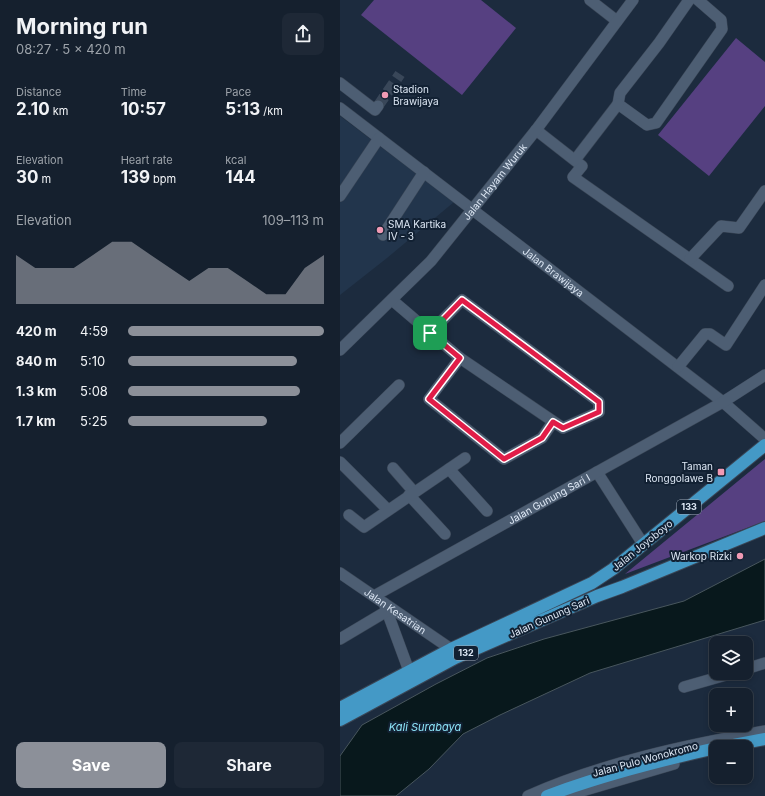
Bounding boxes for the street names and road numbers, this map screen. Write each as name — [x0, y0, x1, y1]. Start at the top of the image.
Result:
street label: Jalan Hayam Wuruk — [460, 141, 529, 222]
street label: Jalan Brawijaya — [520, 245, 586, 299]
street label: Jalan Gunung Sari I — [506, 471, 592, 526]
road number: 133 — [677, 500, 701, 514]
street label: Jalan Joyoboyo — [609, 517, 675, 573]
street label: Jalan Kesatrian — [362, 585, 429, 636]
street label: Jalan Gunung Sari — [507, 594, 591, 640]
road number: 132 — [454, 646, 478, 660]
street label: Jalan Pulo Wonokromo — [591, 739, 699, 779]

